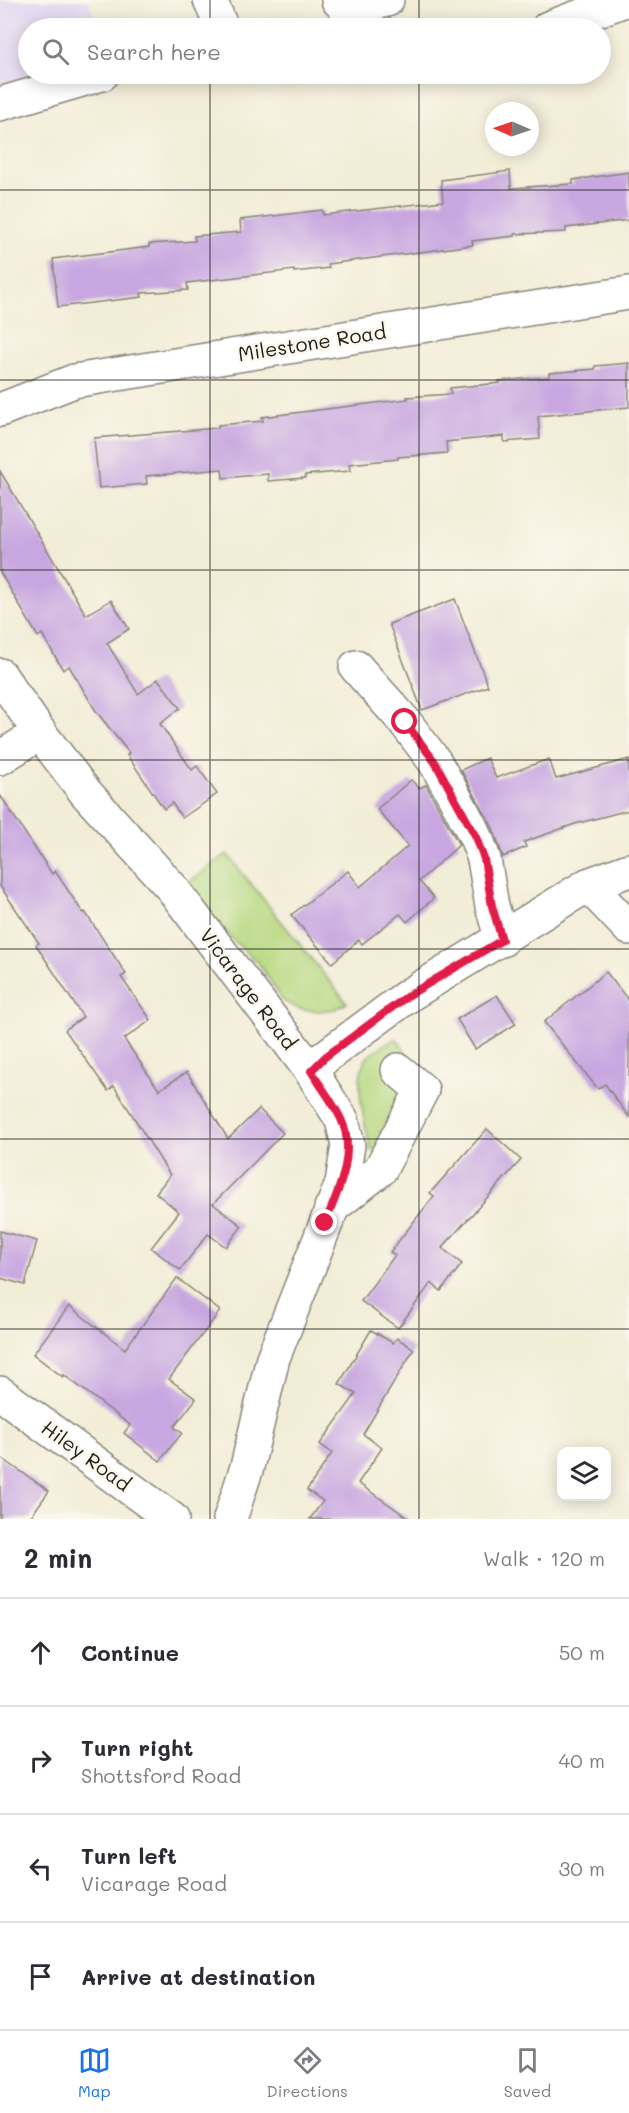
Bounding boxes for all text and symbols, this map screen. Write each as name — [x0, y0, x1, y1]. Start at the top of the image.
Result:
search box — [18, 18, 611, 84]
icon: search — [39, 35, 72, 68]
text: Search here — [87, 37, 221, 66]
north arrow — [485, 102, 539, 156]
street label: Milestone Road — [236, 317, 388, 367]
route start — [391, 708, 417, 734]
street label: Vicarage Road — [195, 922, 303, 1054]
route end — [311, 1209, 337, 1235]
street label: Hiley Road — [37, 1414, 136, 1496]
map controls — [557, 1447, 611, 1501]
button: layers — [557, 1447, 611, 1501]
text: 2 min — [24, 1541, 92, 1575]
text: Walk · 120 m — [483, 1545, 605, 1571]
icon: ahead — [24, 1636, 57, 1669]
text: Continue — [81, 1638, 179, 1667]
text: 50 m — [559, 1639, 605, 1665]
text: Turn right — [81, 1733, 193, 1762]
icon: right — [24, 1744, 57, 1777]
text: 40 m — [559, 1747, 605, 1773]
text: Shottsford Road — [81, 1762, 241, 1788]
text: Turn left — [81, 1841, 177, 1870]
icon: left — [24, 1852, 57, 1885]
text: 30 m — [559, 1855, 605, 1881]
text: Vicarage Road — [81, 1870, 227, 1896]
icon: arrive — [24, 1960, 57, 1993]
text: Arrive at destination — [81, 1962, 316, 1991]
tab: Map — [78, 2044, 111, 2101]
tab: Directions — [267, 2044, 348, 2101]
tab: Saved — [504, 2044, 551, 2101]

